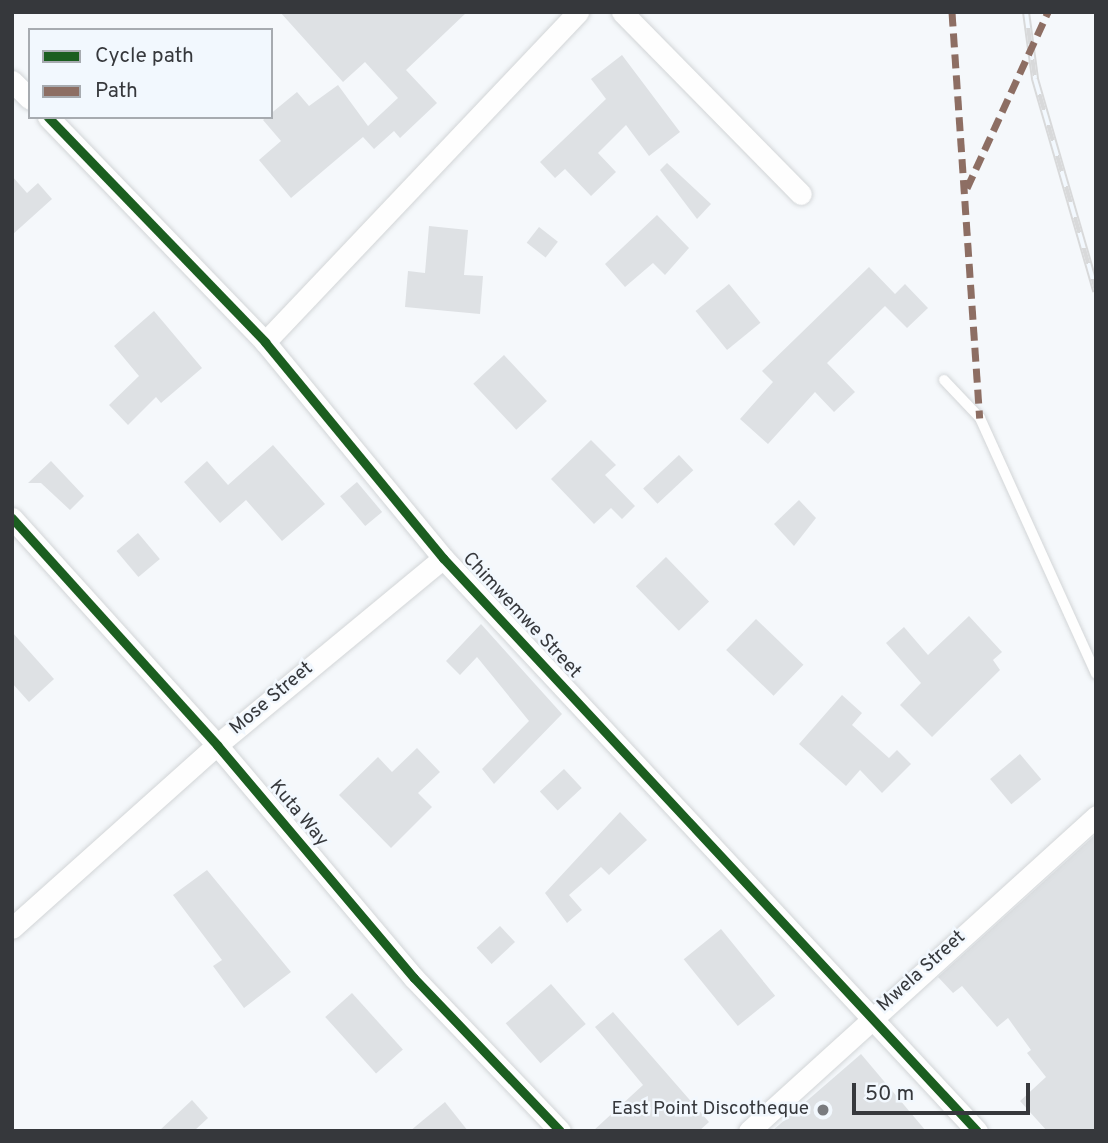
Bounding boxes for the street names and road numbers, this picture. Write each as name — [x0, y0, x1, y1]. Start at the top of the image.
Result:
street label: Chimwemwe Street — [457, 548, 585, 684]
street label: Mose Street — [226, 658, 318, 740]
street label: Kuta Way — [264, 776, 332, 852]
street label: Mwela Street — [873, 927, 971, 1017]

